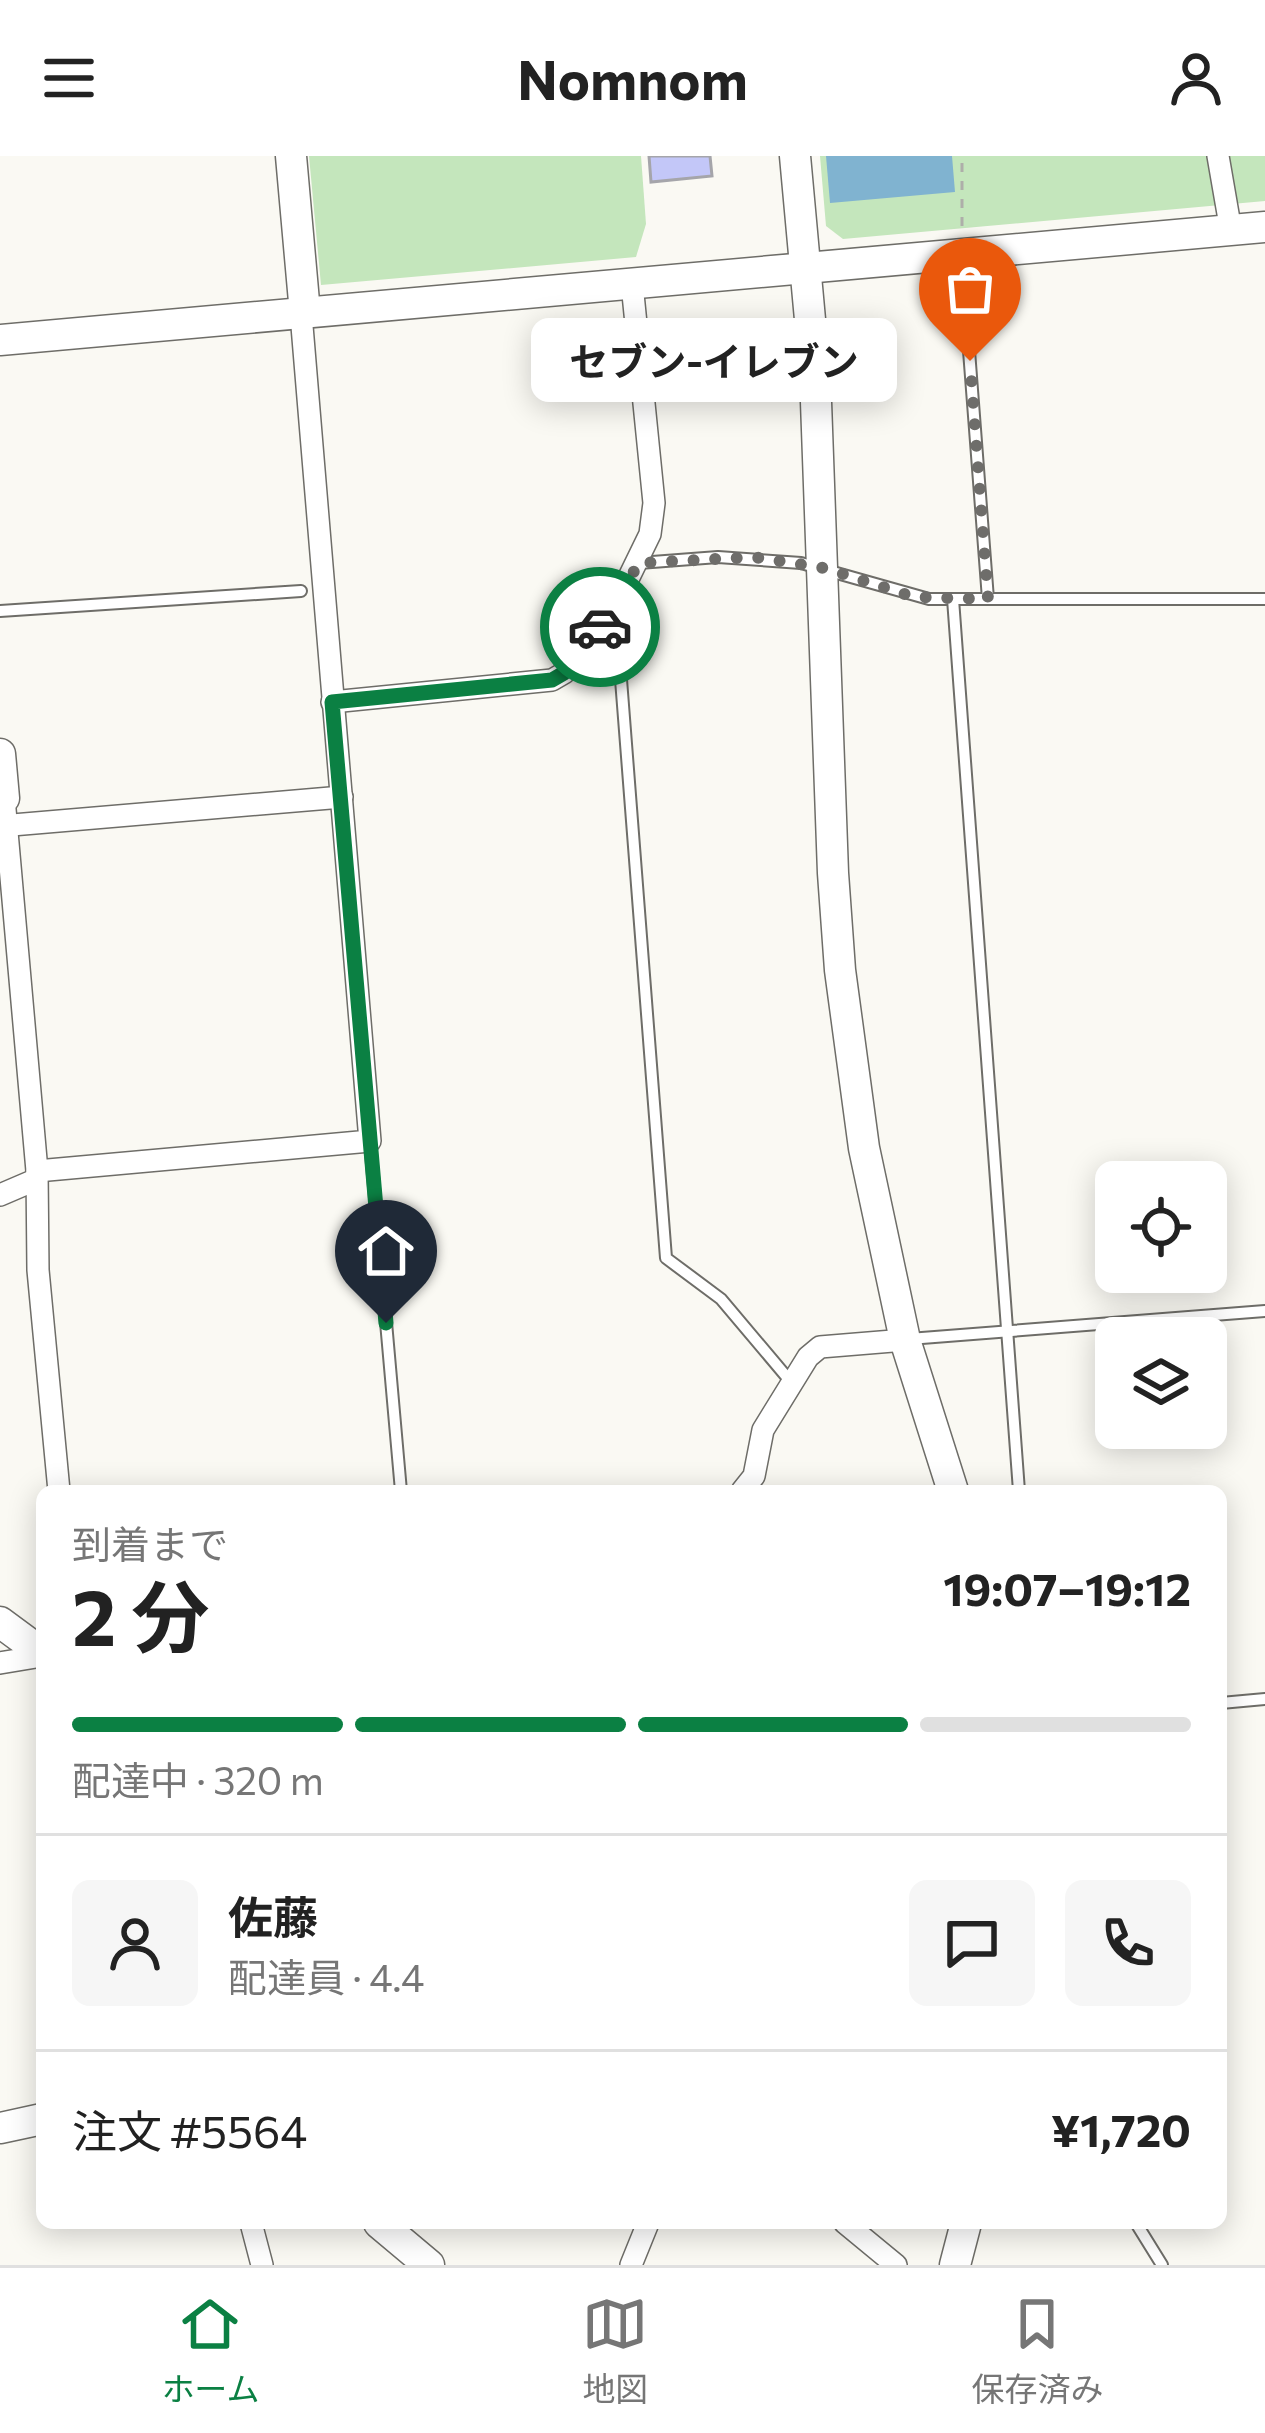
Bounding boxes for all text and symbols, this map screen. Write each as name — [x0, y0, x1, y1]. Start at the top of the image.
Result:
icon: menu — [36, 45, 102, 111]
text: Nomnom — [517, 45, 748, 111]
icon: person — [1163, 45, 1229, 111]
pin — [919, 238, 1021, 361]
icon: bag — [937, 256, 1003, 322]
callout: セブン-イレブン — [532, 319, 898, 403]
text: セブン-イレブン — [569, 336, 859, 384]
courier — [540, 567, 660, 687]
icon: car — [567, 594, 633, 660]
map controls — [1095, 1161, 1227, 1449]
button: locate — [1095, 1161, 1227, 1293]
pin — [335, 1200, 437, 1323]
icon: home — [353, 1218, 419, 1284]
button: layers — [1095, 1317, 1227, 1449]
text: 到着まで — [72, 1519, 228, 1567]
text: 19:07–19:12 — [943, 1560, 1191, 1615]
text: 2 分 — [72, 1567, 209, 1662]
text: 配達中 · 320 m — [72, 1755, 324, 1803]
button: person — [72, 1880, 198, 2006]
button: chat — [909, 1880, 1035, 2006]
button: phone — [1065, 1880, 1191, 2006]
text: 佐藤 — [228, 1888, 318, 1943]
text: 配達員 · 4.4 — [228, 1952, 424, 2000]
text: ¥1,720 — [1051, 2101, 1191, 2156]
text: 注文 #5564 — [72, 2102, 307, 2157]
tab: ホーム — [161, 2291, 260, 2411]
tab: 地図 — [582, 2291, 648, 2411]
tab: 保存済み — [971, 2291, 1103, 2411]

